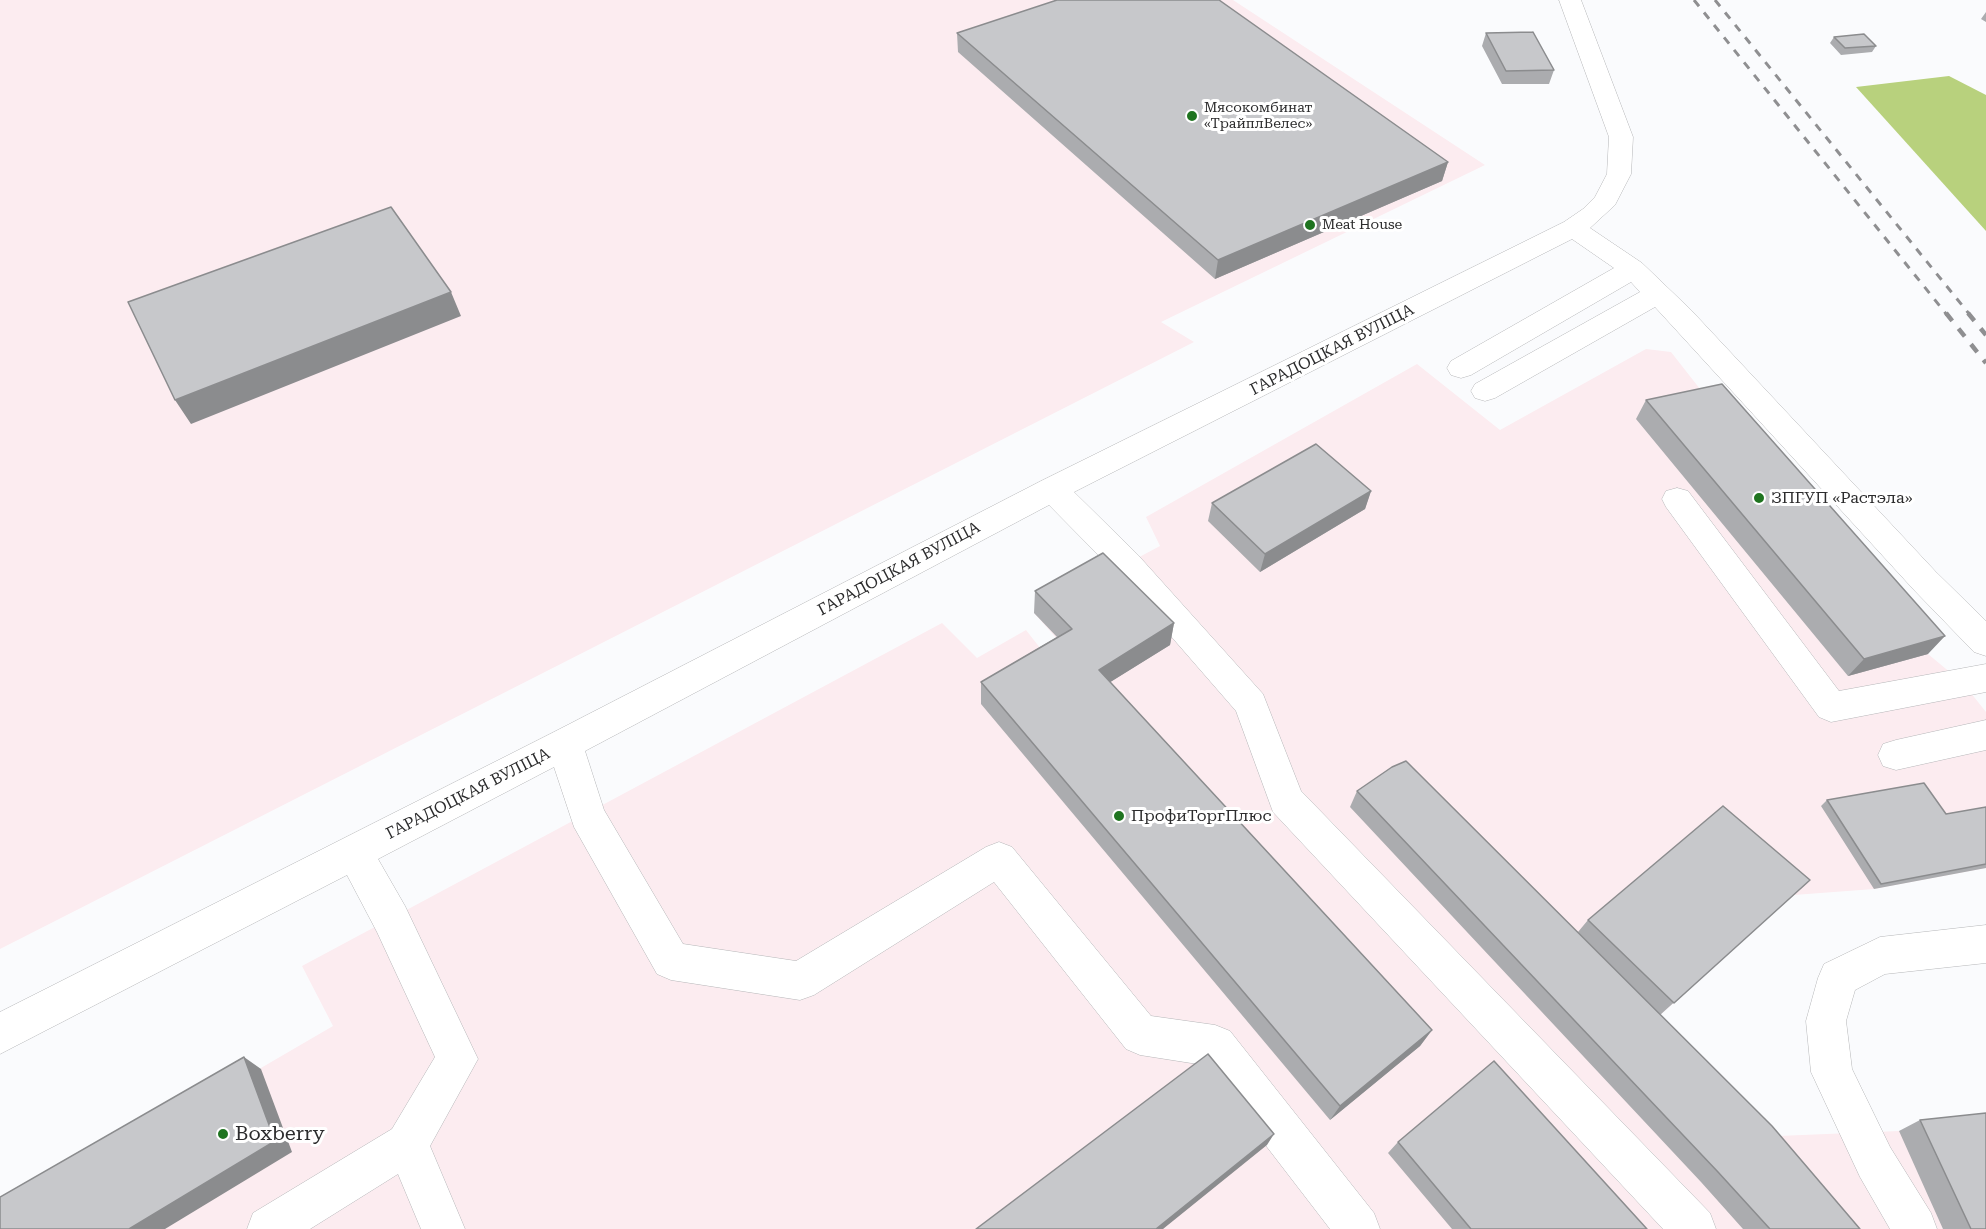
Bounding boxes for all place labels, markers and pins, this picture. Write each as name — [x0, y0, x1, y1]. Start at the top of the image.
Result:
place label: Мясокомбинат «ТрайплВелес» — [1204, 100, 1313, 132]
marker: Мясокомбинат «ТрайплВелес» — [1185, 109, 1199, 123]
place label: Meat House — [1322, 217, 1402, 233]
marker: Meat House — [1303, 218, 1317, 232]
place label: ЗПГУП «Растэла» — [1771, 488, 1913, 508]
marker: ЗПГУП «Растэла» — [1752, 491, 1766, 505]
place label: ПрофиТоргПлюс — [1131, 806, 1271, 826]
marker: ПрофиТоргПлюс — [1112, 809, 1126, 823]
place label: Boxberry — [235, 1122, 324, 1146]
marker: Boxberry — [216, 1127, 230, 1141]

